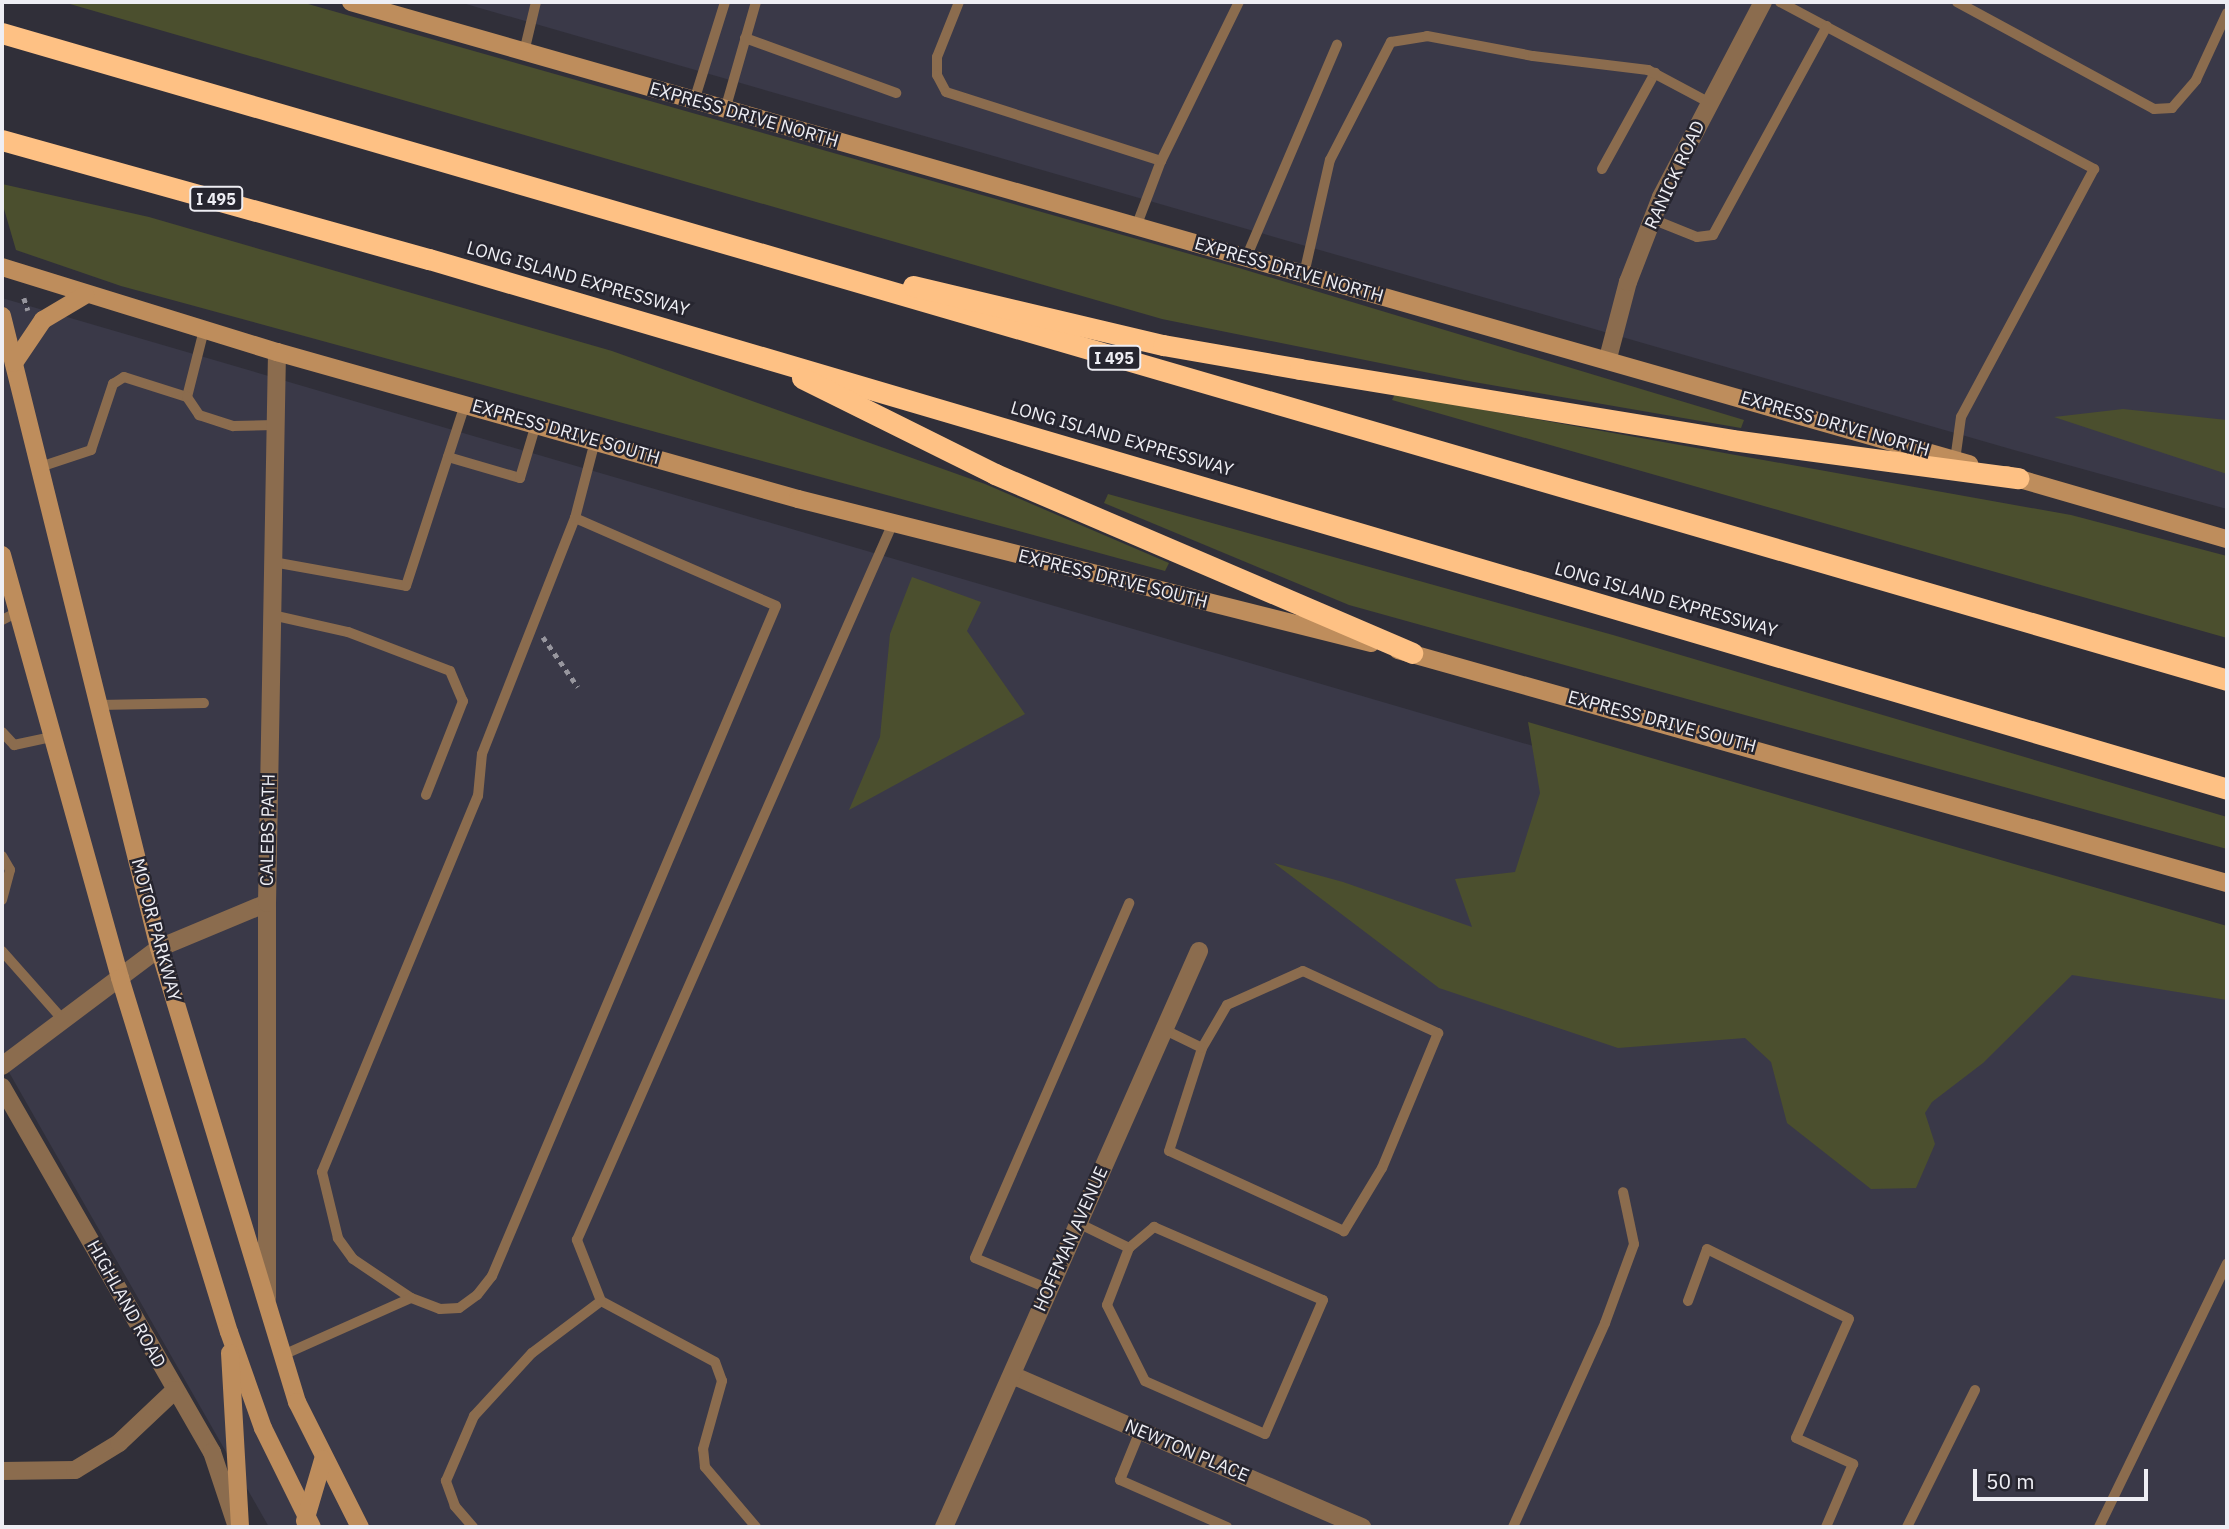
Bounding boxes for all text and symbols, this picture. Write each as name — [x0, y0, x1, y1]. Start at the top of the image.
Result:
street label: EXPRESS DRIVE NORTH — [647, 78, 841, 152]
street label: RANICK ROAD — [1640, 117, 1710, 233]
road number: I 495 — [188, 186, 244, 211]
street label: EXPRESS DRIVE NORTH — [1192, 233, 1386, 307]
street label: LONG ISLAND EXPRESSWAY — [464, 237, 692, 321]
road number: I 495 — [1086, 346, 1142, 370]
street label: EXPRESS DRIVE NORTH — [1738, 387, 1932, 461]
street label: EXPRESS DRIVE SOUTH — [470, 395, 662, 469]
street label: LONG ISLAND EXPRESSWAY — [1008, 397, 1236, 481]
street label: EXPRESS DRIVE SOUTH — [1016, 545, 1210, 613]
street label: LONG ISLAND EXPRESSWAY — [1552, 558, 1780, 642]
street label: EXPRESS DRIVE SOUTH — [1565, 686, 1759, 758]
street label: CALEBS PATH — [256, 774, 280, 886]
street label: MOTOR PARKWAY — [127, 856, 185, 1004]
street label: HOFFMAN AVENUE — [1029, 1163, 1113, 1315]
street label: HIGHLAND ROAD — [82, 1236, 170, 1372]
street label: NEWTON PLACE — [1122, 1415, 1252, 1487]
scale bar — [1977, 1456, 2152, 1500]
text: 50 m — [1986, 1467, 2035, 1495]

